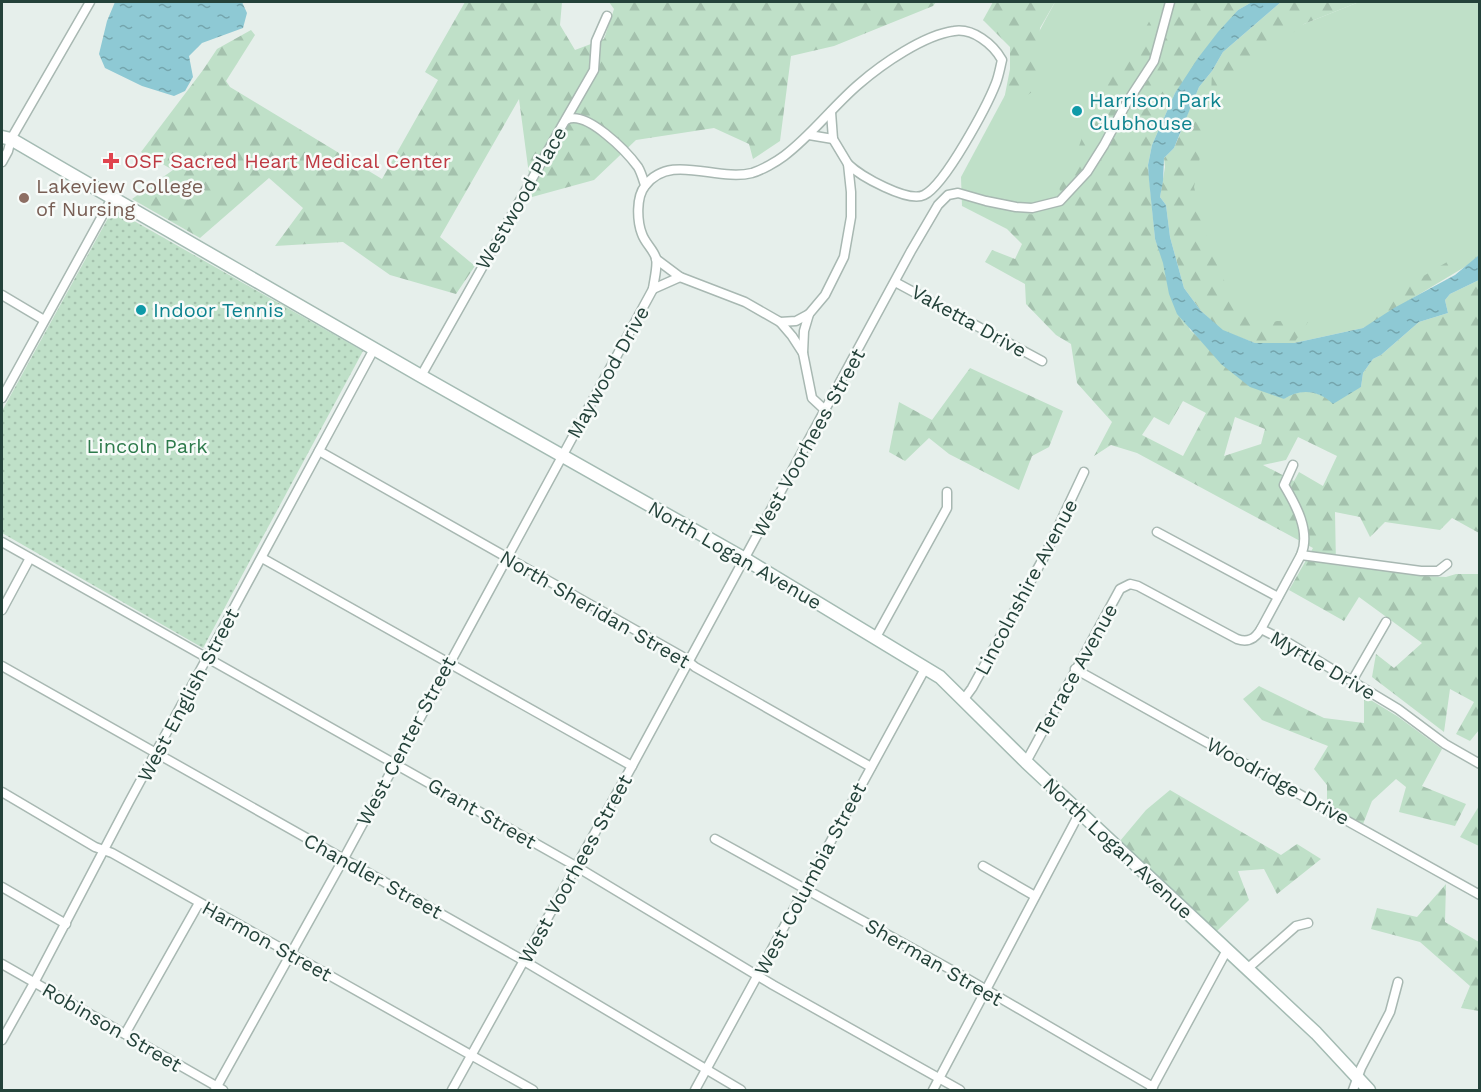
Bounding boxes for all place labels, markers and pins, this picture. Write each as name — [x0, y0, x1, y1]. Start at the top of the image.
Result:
place label: Harrison Park Clubhouse — [1089, 88, 1221, 135]
marker: Harrison Park Clubhouse — [1070, 104, 1084, 118]
place label: OSF Sacred Heart Medical Center — [124, 149, 451, 173]
marker: OSF Sacred Heart Medical Center — [102, 152, 120, 170]
place label: Lakeview College of Nursing — [36, 174, 203, 221]
marker: Lakeview College of Nursing — [17, 191, 31, 205]
place label: Indoor Tennis — [153, 298, 284, 322]
marker: Indoor Tennis — [134, 303, 148, 317]

